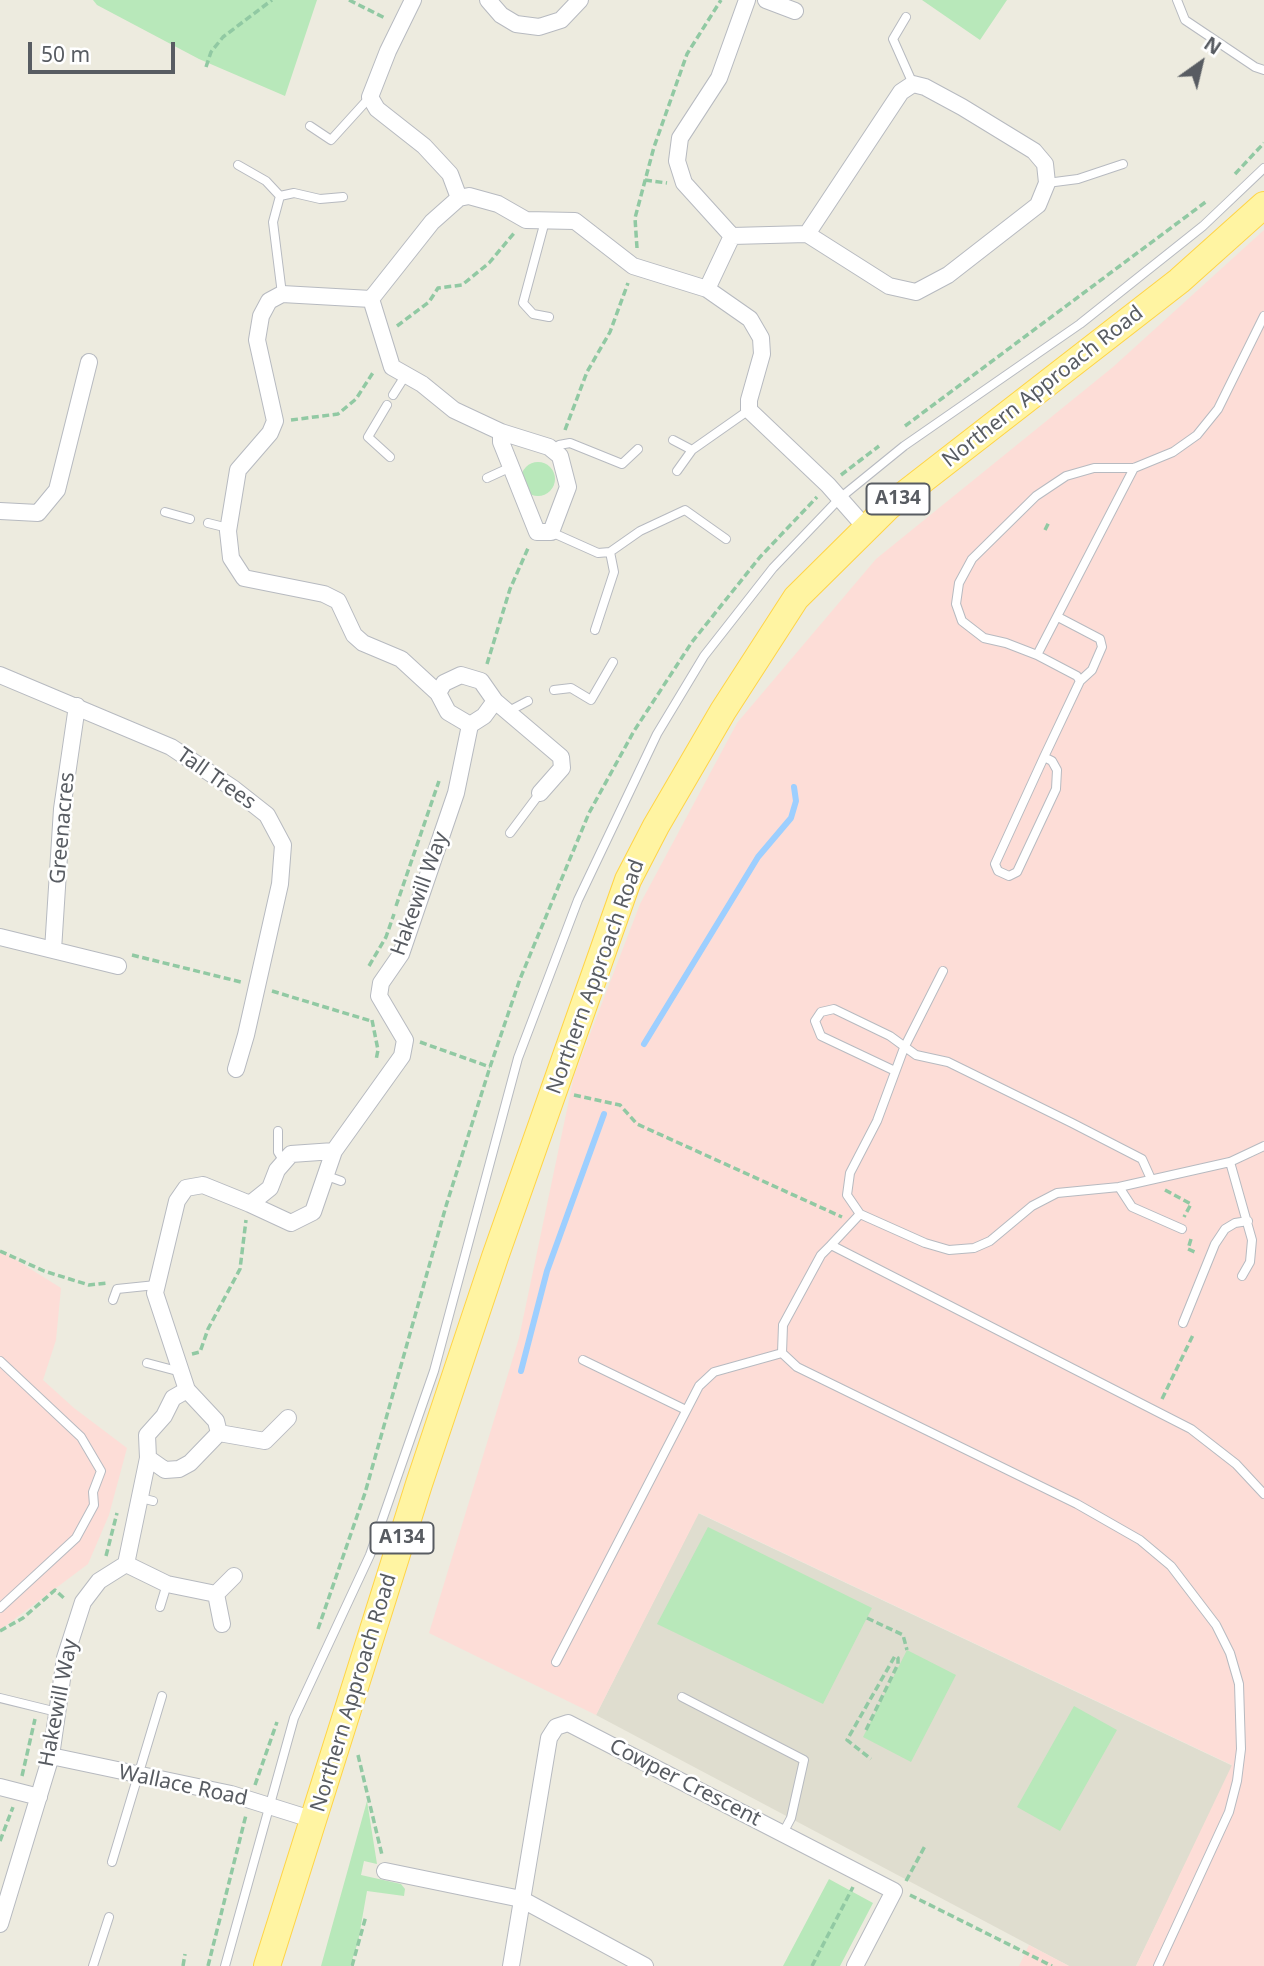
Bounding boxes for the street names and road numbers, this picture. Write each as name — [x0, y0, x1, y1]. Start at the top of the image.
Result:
street label: Northern Approach Road — [938, 301, 1148, 473]
road number: A134 — [866, 484, 930, 514]
street label: Tall Trees — [172, 743, 260, 815]
street label: Greenacres — [46, 771, 80, 885]
street label: Hakewill Way — [386, 829, 454, 959]
street label: Northern Approach Road — [542, 856, 650, 1098]
road number: A134 — [370, 1522, 434, 1554]
street label: Northern Approach Road — [306, 1571, 402, 1815]
street label: Hakewill Way — [34, 1637, 84, 1769]
street label: Cowper Crescent — [605, 1734, 765, 1832]
street label: Wallace Road — [116, 1760, 250, 1812]

